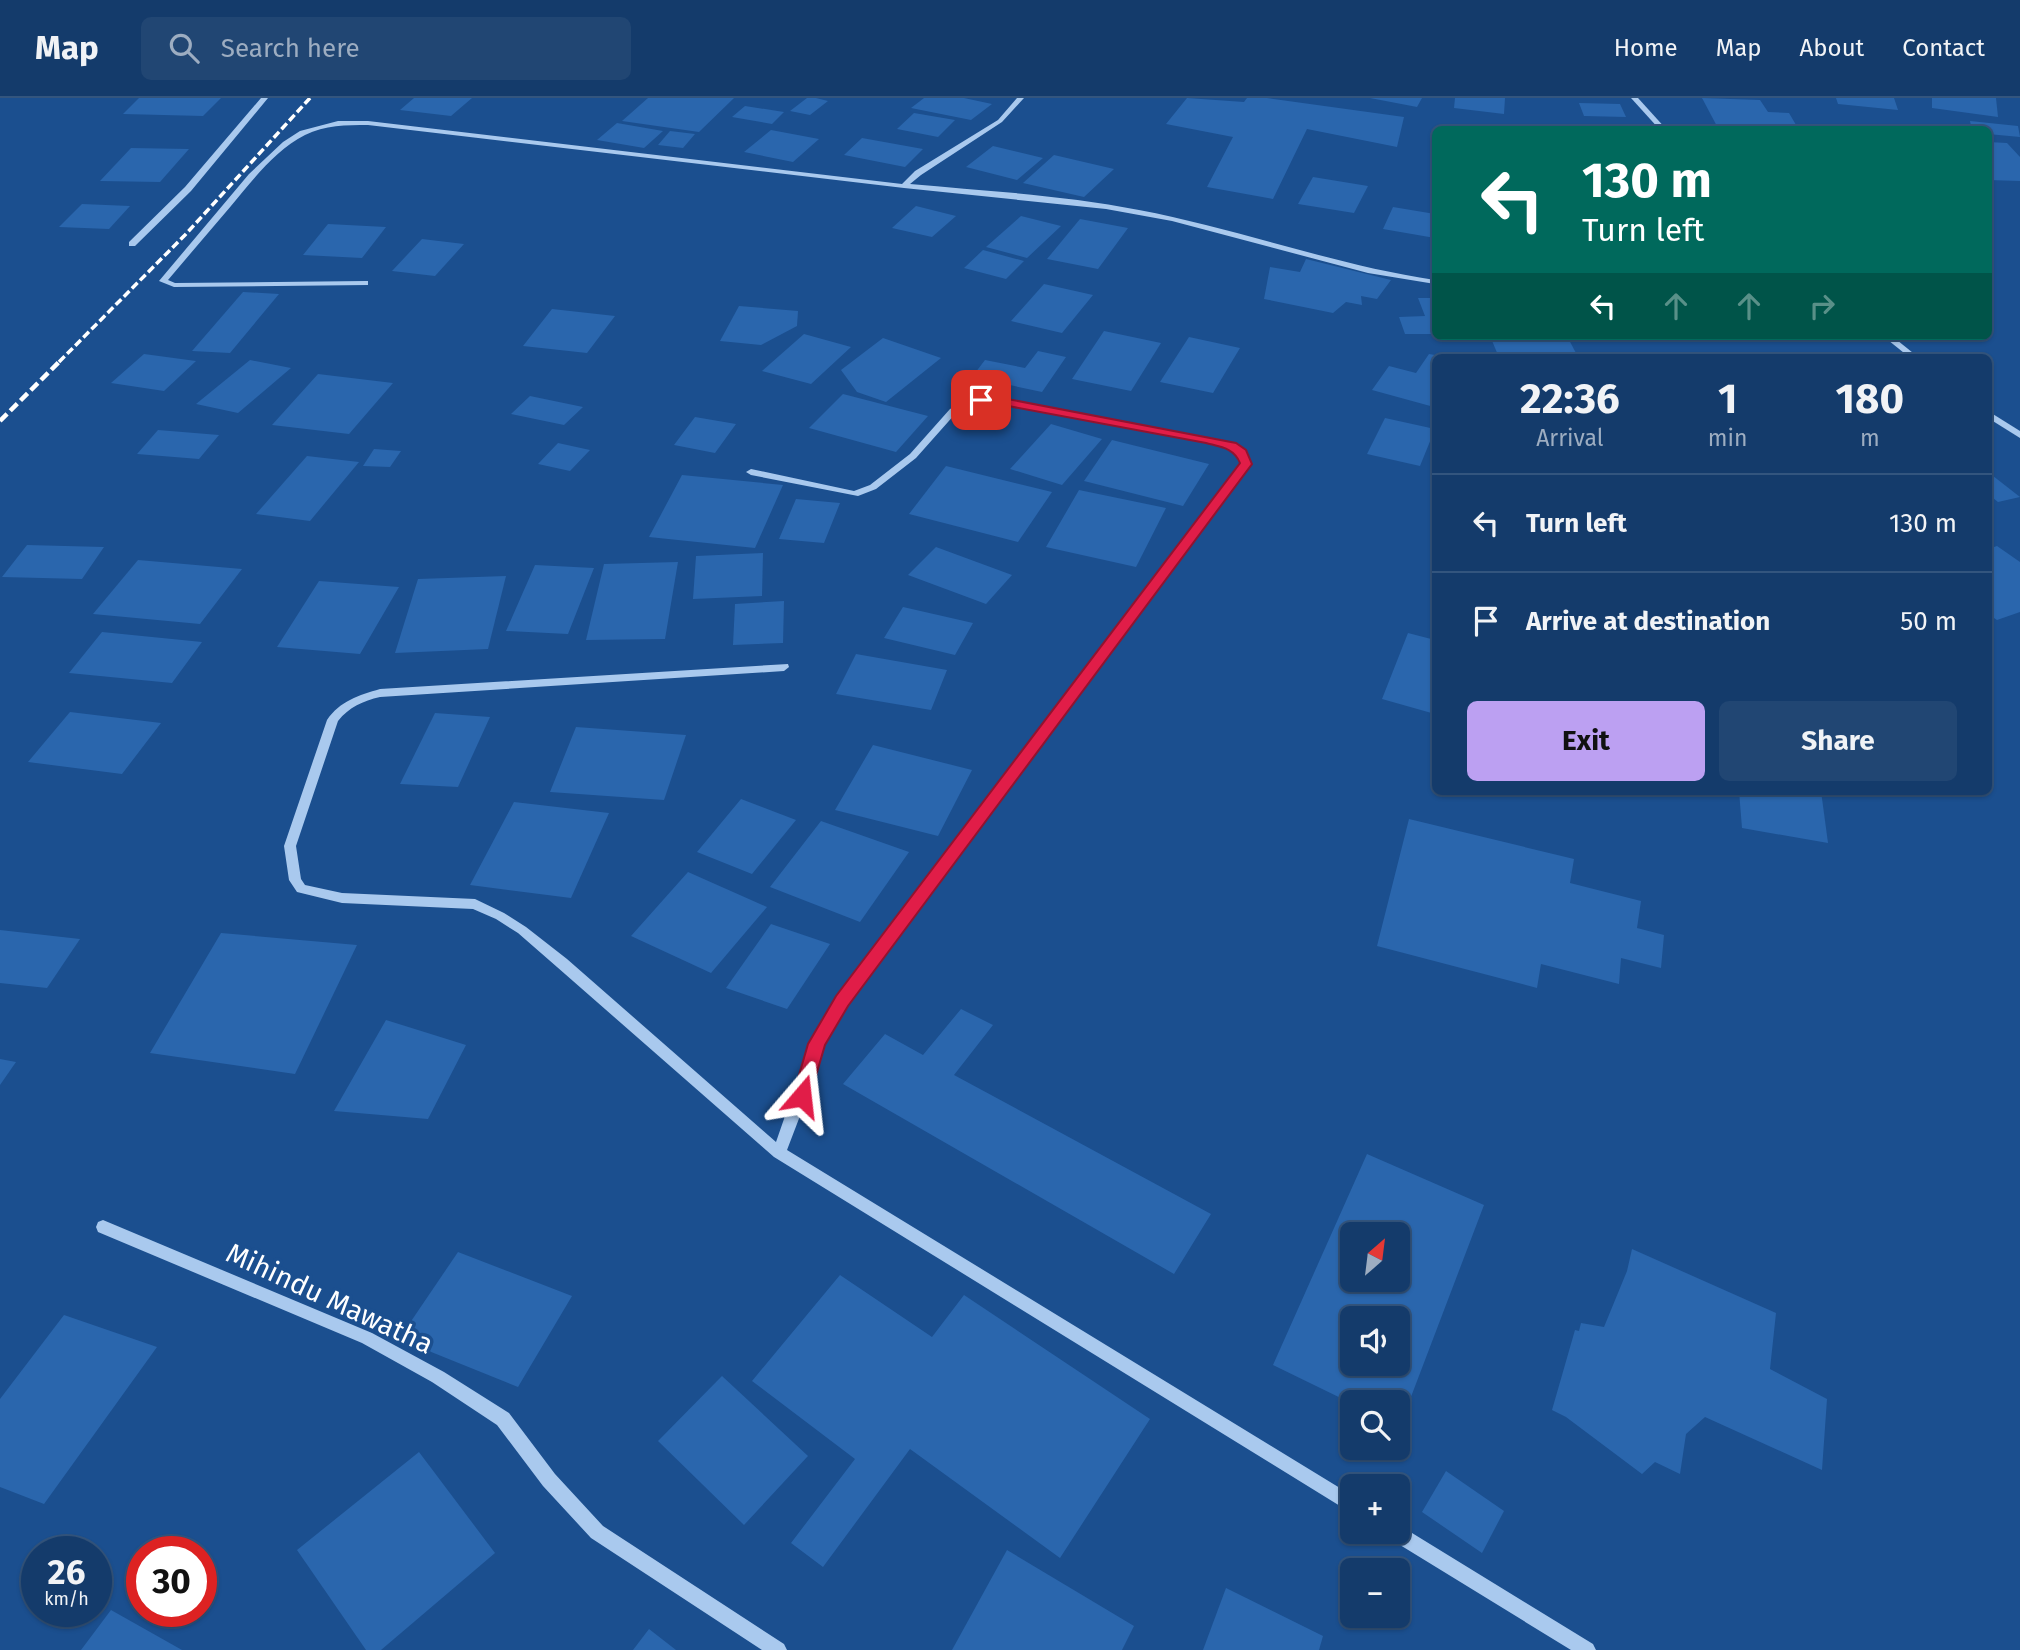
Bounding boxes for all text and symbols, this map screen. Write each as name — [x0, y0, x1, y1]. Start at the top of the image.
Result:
search box — [141, 17, 631, 80]
text: Map — [35, 28, 99, 68]
icon: search — [165, 29, 203, 67]
text: Search here — [221, 33, 360, 64]
text: Home — [1614, 34, 1678, 62]
text: Map — [1716, 34, 1762, 62]
text: About — [1800, 34, 1864, 62]
text: Contact — [1902, 34, 1985, 62]
text: 130 m — [1582, 151, 1712, 210]
icon: left — [1467, 154, 1558, 245]
text: Turn left — [1582, 211, 1704, 249]
icon: left — [1584, 287, 1622, 325]
icon: ahead — [1657, 287, 1695, 325]
icon: ahead — [1730, 287, 1768, 325]
icon: right — [1803, 287, 1841, 325]
pin — [951, 370, 1011, 430]
text: 22:36 — [1520, 374, 1620, 424]
text: 1 — [1718, 374, 1737, 424]
text: 180 — [1836, 374, 1904, 424]
icon: arrive — [962, 381, 1000, 419]
text: Arrival — [1536, 424, 1604, 452]
text: min — [1708, 424, 1747, 452]
text: m — [1860, 424, 1880, 452]
icon: left — [1467, 504, 1505, 542]
text: Turn left — [1526, 508, 1627, 539]
text: 130 m — [1889, 508, 1957, 539]
icon: arrive — [1467, 602, 1505, 640]
text: Arrive at destination — [1526, 606, 1770, 637]
text: 50 m — [1900, 606, 1957, 637]
button: Exit — [1467, 701, 1705, 781]
button: Share — [1719, 701, 1957, 781]
position arrow — [765, 1059, 839, 1133]
north arrow — [1340, 1222, 1410, 1292]
map controls — [1340, 1222, 1410, 1628]
street label: Mihindu Mawatha — [221, 1236, 438, 1361]
button: sound — [1340, 1306, 1410, 1376]
button: search — [1340, 1390, 1410, 1460]
button: + — [1340, 1474, 1410, 1544]
speed limit sign: 30 — [126, 1536, 217, 1627]
text: 26 — [48, 1551, 85, 1593]
button: − — [1340, 1558, 1410, 1628]
text: km/h — [44, 1588, 89, 1610]

